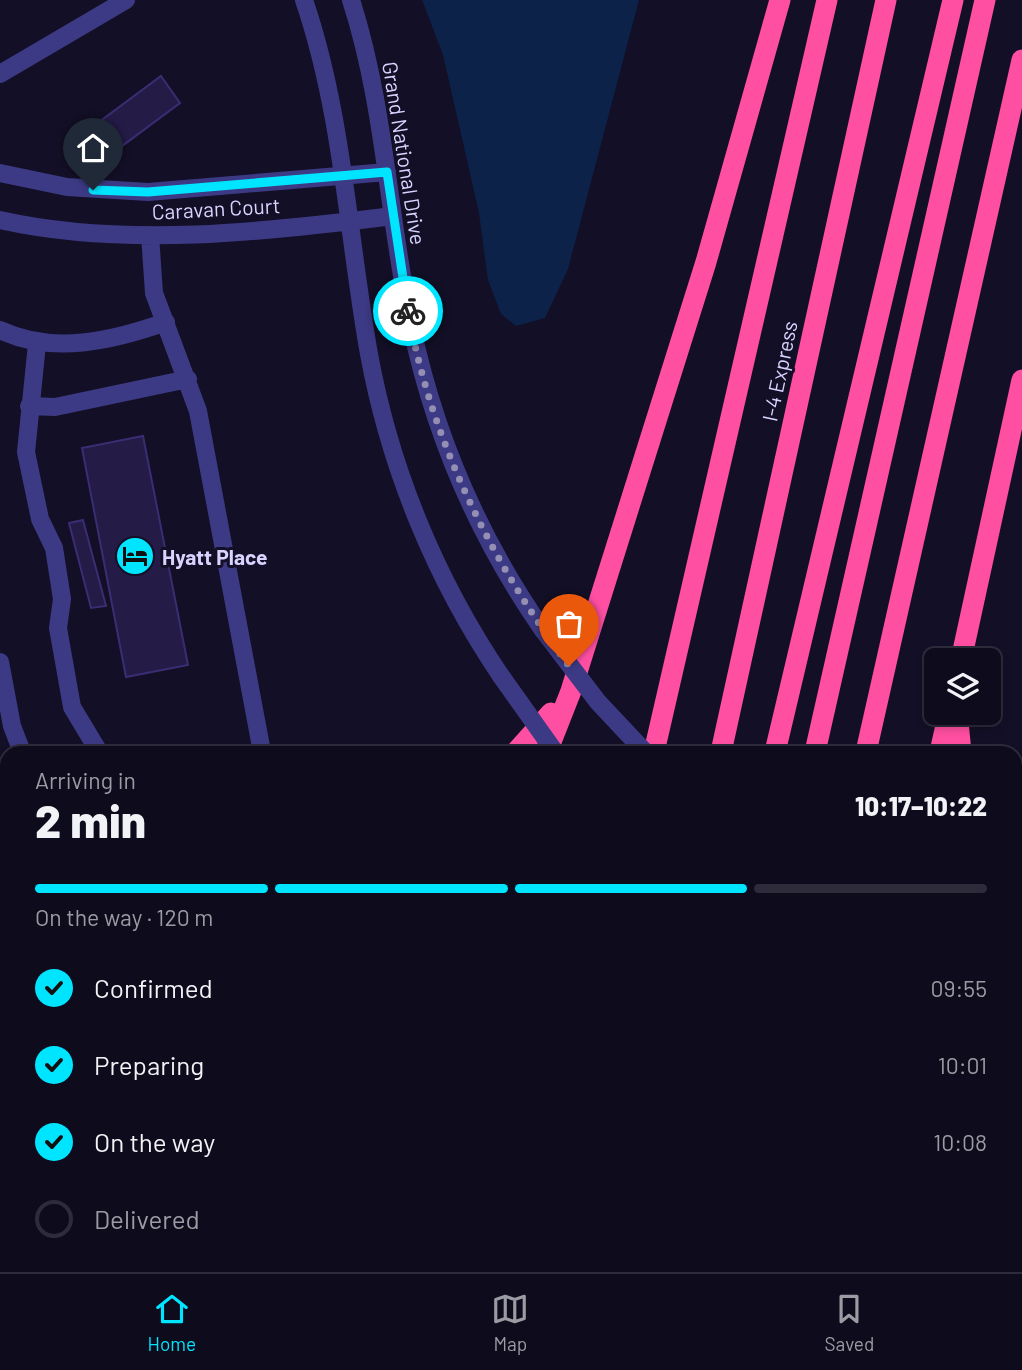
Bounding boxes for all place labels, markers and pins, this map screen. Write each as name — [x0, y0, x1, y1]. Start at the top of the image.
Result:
pin — [63, 118, 123, 190]
hotel icon: Hyatt Place — [114, 535, 156, 577]
place label: Hyatt Place — [162, 544, 268, 569]
pin — [539, 594, 599, 666]

